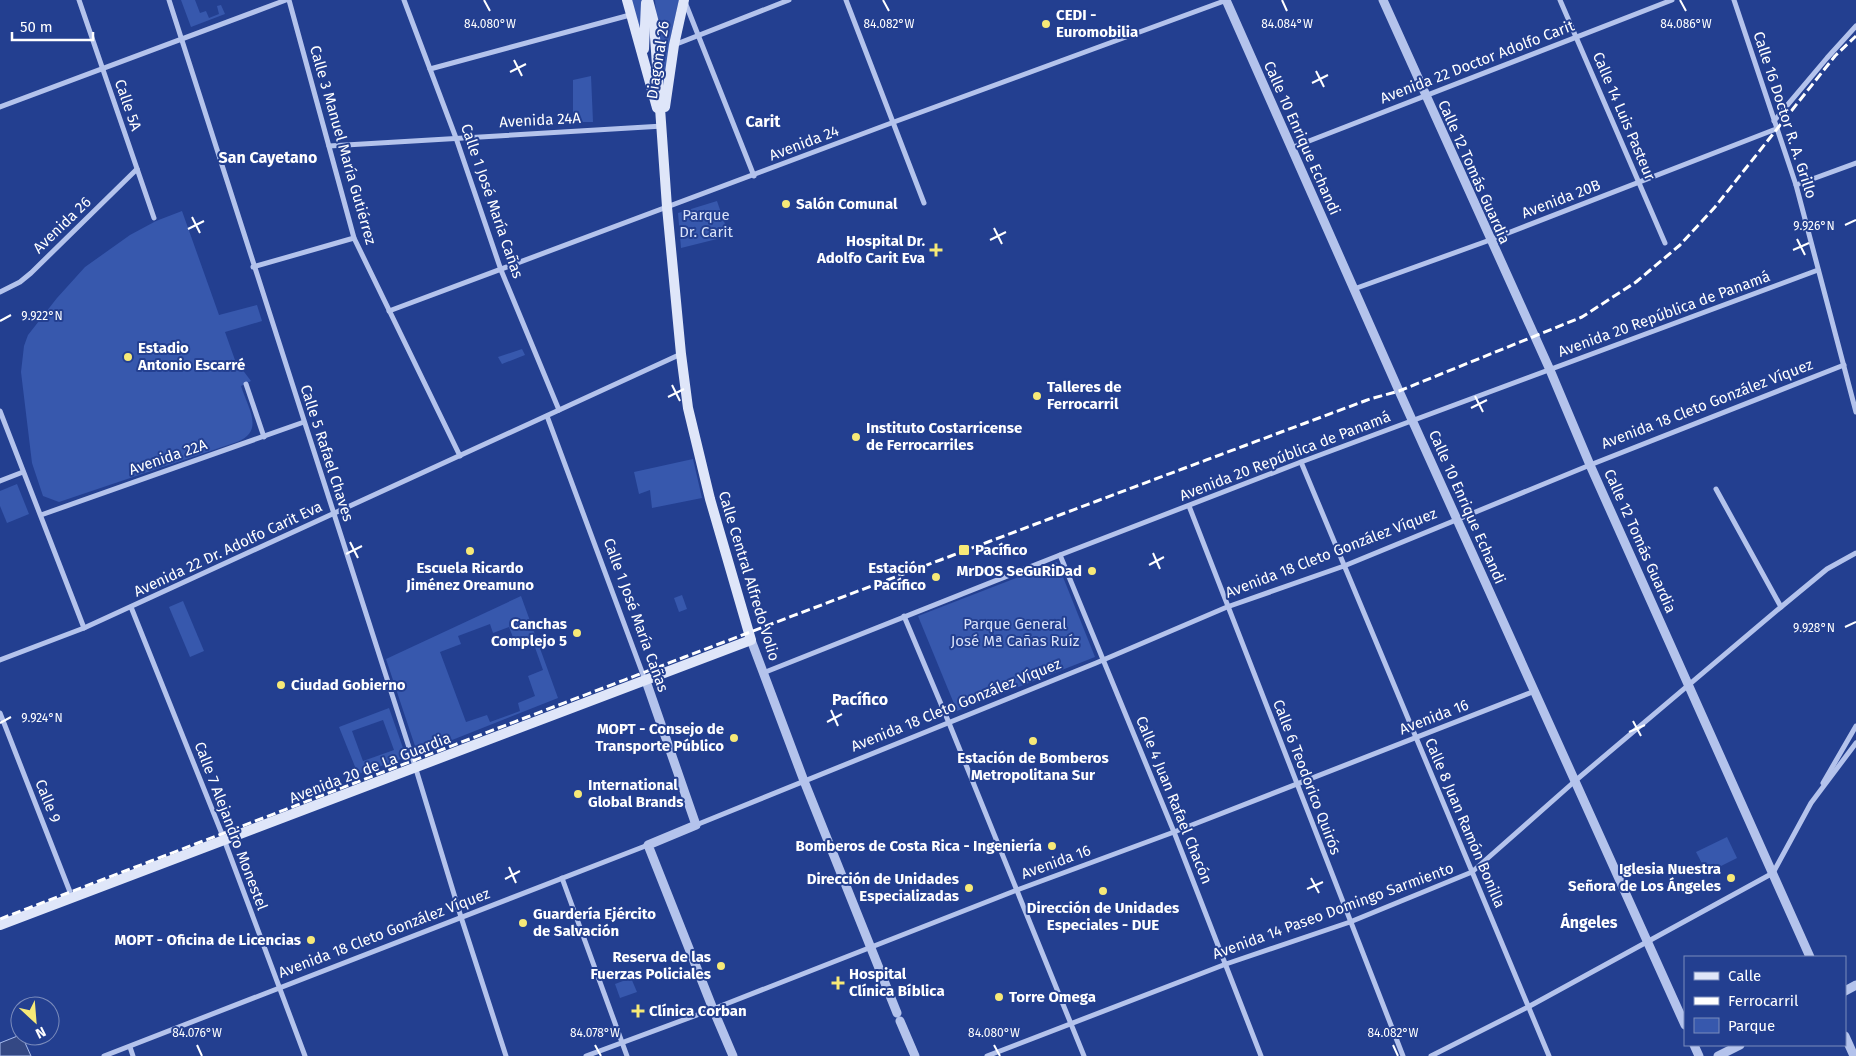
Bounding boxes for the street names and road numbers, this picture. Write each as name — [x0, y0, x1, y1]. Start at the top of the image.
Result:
street label: Avenida 22 Doctor Adolfo Carit — [1377, 16, 1577, 107]
street label: Diagonal 26 — [643, 20, 673, 100]
street label: Calle 16 Doctor R. A. Grillo — [1749, 29, 1821, 201]
street label: Calle 3 Manuel María Gutiérrez — [306, 43, 380, 247]
street label: Calle 14 Luis Pasteur — [1589, 49, 1659, 183]
street label: Calle 10 Enrique Echandi — [1260, 58, 1344, 218]
street label: Calle 5A — [111, 77, 145, 133]
street label: Calle 12 Tomás Guardia — [1434, 97, 1514, 247]
street label: Avenida 24A — [499, 109, 582, 131]
street label: Calle 1 José María Cañas — [457, 121, 527, 281]
street label: Avenida 24 — [767, 121, 841, 165]
street label: Avenida 20B — [1519, 176, 1603, 222]
street label: Avenida 26 — [29, 193, 95, 257]
street label: Avenida 20 República de Panamá — [1555, 267, 1773, 361]
street label: Avenida 18 Cleto González Víquez — [1599, 355, 1816, 453]
street label: Calle 5 Rafael Chaves — [296, 382, 358, 524]
street label: Avenida 20 República de Panamá — [1177, 407, 1393, 505]
street label: Calle 10 Enrique Echandi — [1425, 427, 1509, 587]
street label: Avenida 22A — [126, 435, 210, 479]
street label: Calle 12 Tomás Guardia — [1600, 466, 1680, 616]
street label: Calle Central Alfredo Volio — [715, 489, 783, 663]
street label: Avenida 22 Dr. Adolfo Carit Eva — [131, 497, 325, 601]
street label: Avenida 18 Cleto González Víquez — [1223, 504, 1440, 602]
street label: Calle 1 José María Cañas — [600, 536, 672, 694]
street label: Avenida 18 Cleto González Víquez — [848, 654, 1064, 755]
street label: Avenida 16 — [1397, 696, 1471, 738]
street label: Calle 6 Teodorico Quirós — [1269, 697, 1345, 857]
street label: Calle 4 Juan Rafael Chacón — [1132, 713, 1216, 887]
street label: Avenida 20 de La Guardia — [287, 729, 453, 807]
street label: Calle 8 Juan Ramón Bonilla — [1421, 735, 1509, 911]
street label: Calle 7 Alejandro Monestel — [190, 739, 272, 913]
street label: Calle 9 — [31, 777, 65, 825]
street label: Avenida 16 — [1019, 841, 1093, 883]
street label: Avenida 14 Paseo Domingo Sarmiento — [1210, 859, 1456, 963]
street label: Avenida 18 Cleto González Víquez — [276, 884, 493, 982]

